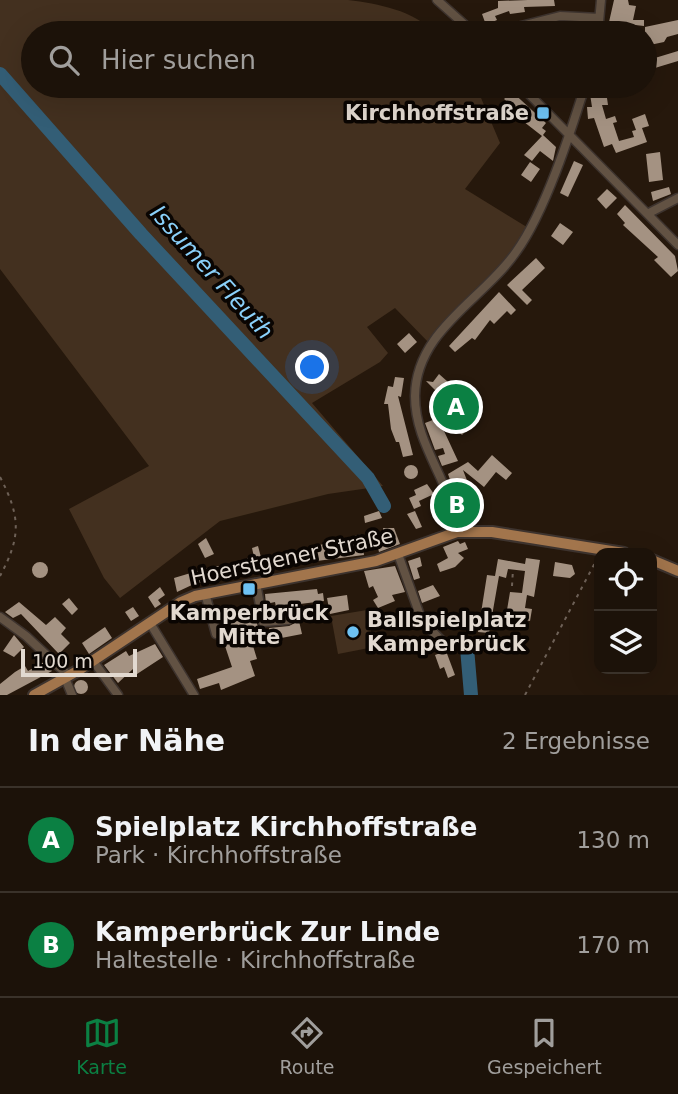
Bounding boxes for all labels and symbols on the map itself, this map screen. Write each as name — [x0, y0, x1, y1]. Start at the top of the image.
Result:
place label: Kirchhoffstraße — [345, 101, 529, 125]
marker: Kirchhoffstraße — [535, 105, 551, 121]
water label: Issumer Fleuth — [145, 200, 279, 344]
your location — [295, 350, 329, 384]
pin: A — [433, 381, 479, 433]
pin: B — [434, 479, 480, 531]
street label: Hoerstgener Straße — [189, 524, 395, 590]
marker: Kamperbrück Mitte — [241, 581, 257, 597]
place label: Kamperbrück Mitte — [170, 601, 329, 649]
place label: Ballspielplatz Kamperbrück — [367, 608, 527, 656]
marker: Ballspielplatz Kamperbrück — [345, 624, 361, 640]
scale bar — [21, 646, 136, 678]

